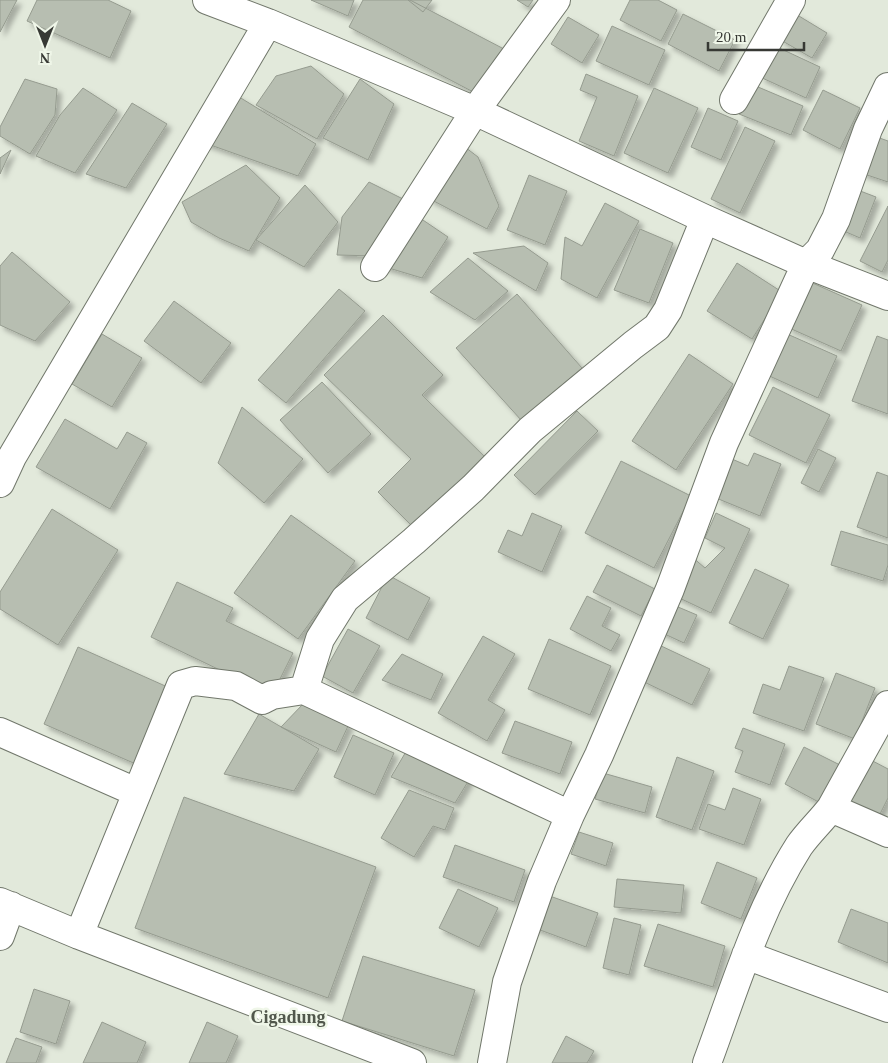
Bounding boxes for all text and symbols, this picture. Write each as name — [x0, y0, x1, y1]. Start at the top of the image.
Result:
north arrow — [20, 20, 70, 70]
scale bar — [708, 20, 804, 52]
text: 20 m — [716, 29, 747, 45]
text: N — [40, 50, 50, 65]
district label: Cigadung — [250, 1007, 326, 1027]

